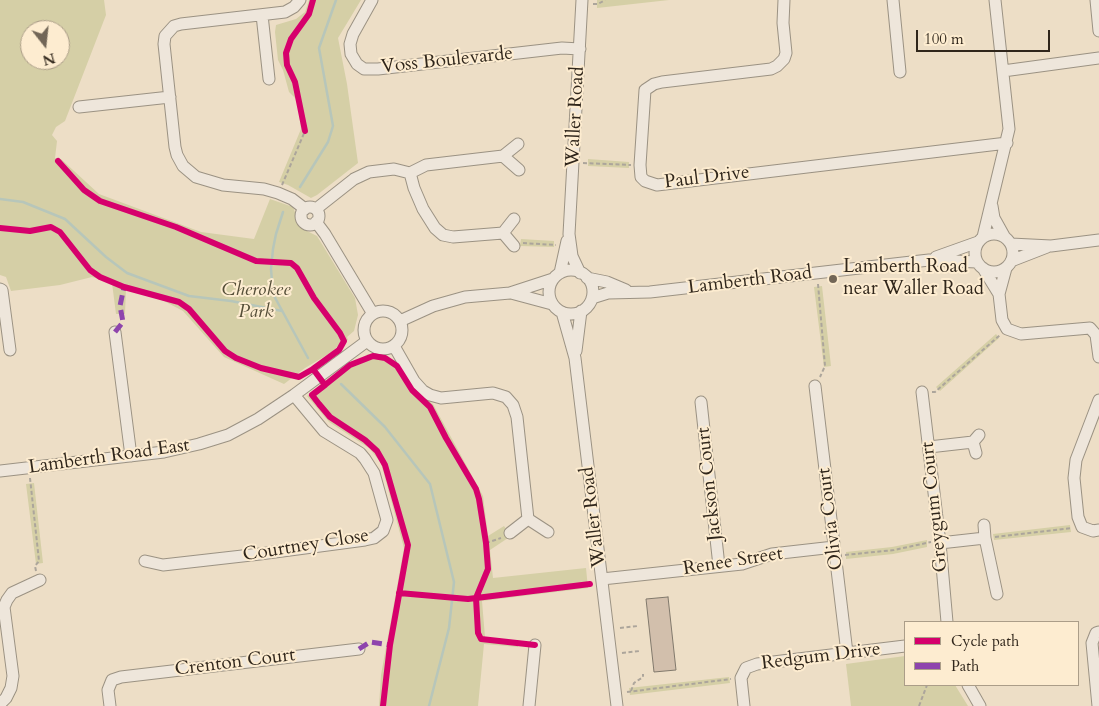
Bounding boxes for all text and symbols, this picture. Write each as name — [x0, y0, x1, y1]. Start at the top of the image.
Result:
north arrow — [20, 20, 70, 70]
scale bar — [919, 20, 1053, 52]
text: 100 m — [924, 29, 964, 49]
street label: Voss Boulevarde — [380, 43, 514, 79]
text: N — [41, 48, 57, 70]
street label: Waller Road — [562, 66, 590, 168]
street label: Paul Drive — [663, 161, 751, 195]
place label: Lamberth Road near Waller Road — [843, 257, 984, 301]
street label: Lamberth Road — [687, 262, 813, 300]
marker: Lamberth Road near Waller Road — [827, 273, 839, 285]
park label: Cherokee Park — [222, 280, 290, 324]
street label: Jackson Court — [693, 426, 727, 542]
street label: Lamberth Road East — [27, 434, 191, 480]
street label: Greygum Court — [917, 441, 953, 573]
street label: Waller Road — [577, 465, 611, 569]
street label: Olivia Court — [813, 466, 849, 572]
street label: Courtney Close — [241, 525, 371, 567]
street label: Renee Street — [682, 543, 784, 581]
legend — [904, 621, 1079, 686]
text: Cycle path — [951, 631, 1019, 651]
street label: Redgum Drive — [760, 638, 882, 676]
street label: Crenton Court — [173, 644, 297, 682]
text: Path — [951, 656, 979, 676]

